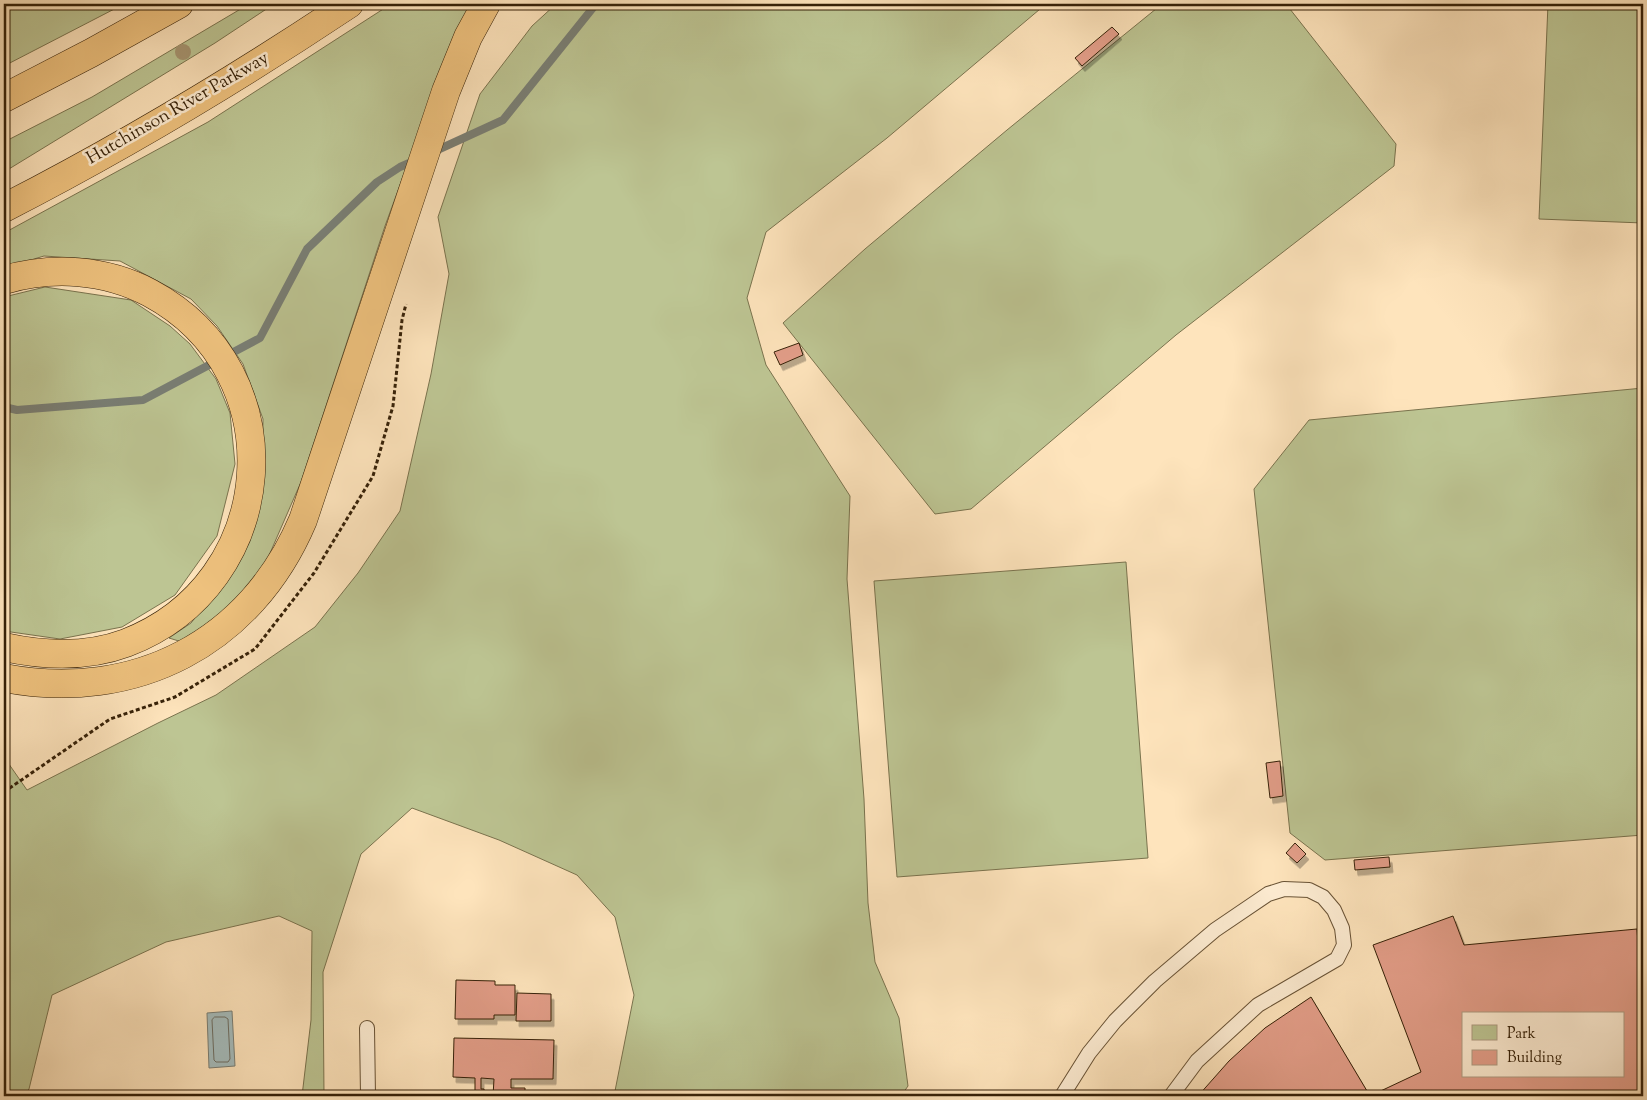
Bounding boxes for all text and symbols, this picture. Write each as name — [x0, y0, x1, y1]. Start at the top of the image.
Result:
street label: Hutchinson River Parkway — [82, 46, 274, 172]
legend — [1462, 1012, 1624, 1078]
text: Park — [1507, 1024, 1536, 1045]
text: Building — [1507, 1048, 1562, 1069]

